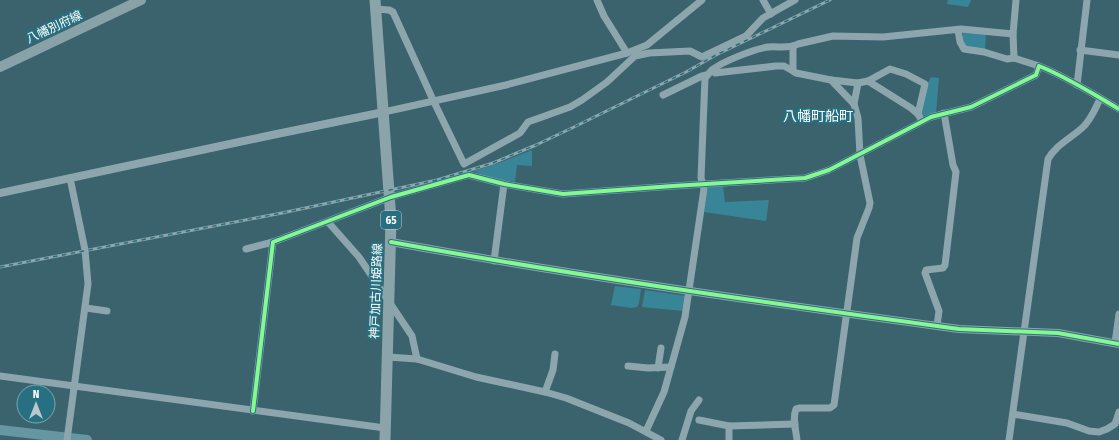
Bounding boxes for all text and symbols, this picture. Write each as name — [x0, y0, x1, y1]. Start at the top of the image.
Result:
street label: 八幡別府線 — [24, 8, 84, 46]
district label: 八幡町船町 — [783, 108, 853, 125]
road number: 65 — [381, 211, 401, 229]
street label: 神戸加古川姫路線 — [367, 243, 385, 339]
north arrow — [16, 384, 56, 424]
text: N — [33, 388, 39, 401]

